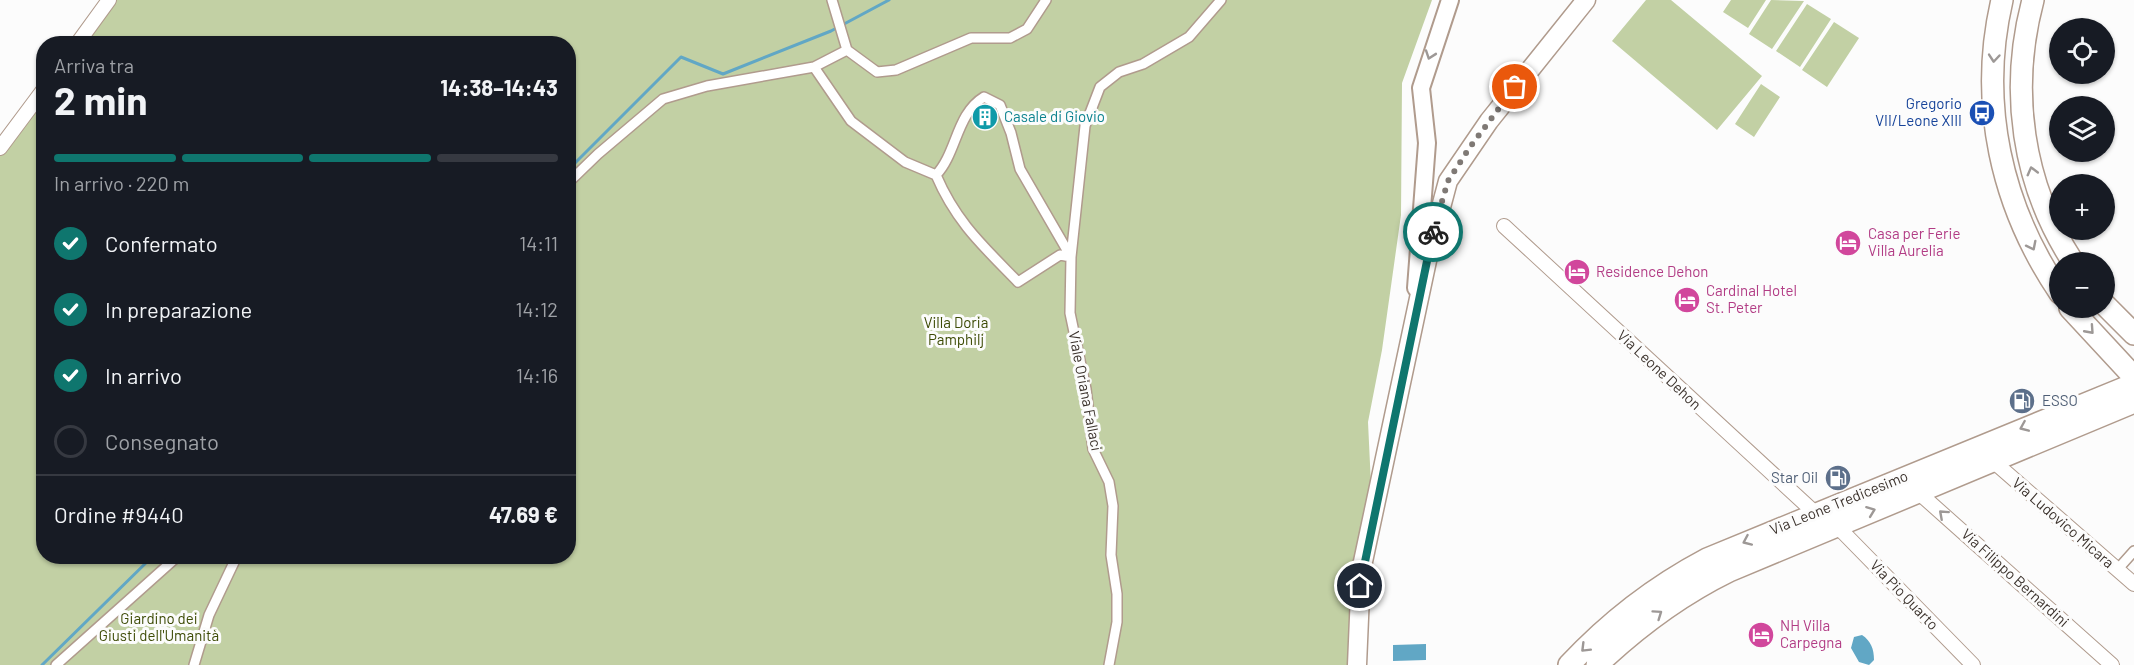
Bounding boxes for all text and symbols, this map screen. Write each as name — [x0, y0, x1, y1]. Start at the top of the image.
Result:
map controls — [2049, 18, 2115, 318]
button: locate — [2049, 18, 2115, 84]
one-way arrow — [1425, 49, 1438, 60]
text: Arriva tra — [54, 53, 134, 77]
one-way arrow — [1988, 53, 2001, 62]
pin — [1489, 61, 1540, 112]
icon: bag — [1498, 70, 1531, 103]
text: 14:38–14:43 — [440, 74, 558, 100]
text: 2 min — [54, 76, 147, 123]
place label: Gregorio VII/Leone XIII — [1875, 94, 1962, 129]
button: layers — [2049, 96, 2115, 162]
bus stop icon: Gregorio VII/Leone XIII — [1967, 98, 1997, 128]
building icon: Casale di Giovio — [970, 102, 1000, 132]
place label: Casale di Giovio — [1004, 107, 1105, 125]
one-way arrow — [2027, 166, 2040, 176]
text: In arrivo · 220 m — [54, 171, 189, 195]
button: + — [2049, 174, 2115, 240]
courier — [1403, 202, 1463, 262]
icon: bike — [1417, 216, 1450, 249]
place label: Casa per Ferie Villa Aurelia — [1868, 224, 1960, 259]
icon: check — [54, 227, 87, 260]
hotel icon: Casa per Ferie Villa Aurelia — [1833, 228, 1863, 258]
text: Confermato — [105, 230, 218, 256]
text: 14:11 — [519, 231, 558, 255]
one-way arrow — [2025, 240, 2036, 251]
button: − — [2049, 252, 2115, 318]
hotel icon: Residence Dehon — [1562, 257, 1592, 287]
place label: Residence Dehon — [1596, 262, 1708, 280]
place label: Cardinal Hotel St. Peter — [1706, 281, 1797, 316]
hotel icon: Cardinal Hotel St. Peter — [1672, 285, 1702, 315]
icon: check — [54, 293, 87, 326]
text: In preparazione — [105, 296, 252, 322]
text: 14:12 — [515, 297, 558, 321]
park label: Villa Doria Pamphilj — [924, 313, 988, 348]
one-way arrow — [2083, 324, 2094, 334]
street label: Via Leone Dehon — [1614, 326, 1705, 413]
street label: Viale Oriana Fallaci — [1066, 329, 1106, 452]
icon: check — [54, 359, 87, 392]
text: In arrivo — [105, 362, 182, 388]
text: 14:16 — [516, 363, 558, 387]
fuel station icon: ESSO — [2007, 386, 2037, 416]
place label: ESSO — [2042, 391, 2078, 409]
one-way arrow — [2020, 420, 2031, 432]
text: Consegnato — [105, 428, 219, 454]
fuel station icon: Star Oil — [1823, 463, 1853, 493]
street label: Via Leone Tredicesimo — [1767, 466, 1910, 538]
place label: Star Oil — [1771, 468, 1818, 486]
street label: Via Ludovico Micara — [2009, 473, 2118, 571]
text: Ordine #9440 — [54, 501, 184, 527]
text: 47.69 € — [489, 501, 558, 527]
one-way arrow — [1865, 506, 1875, 519]
one-way arrow — [1939, 510, 1950, 521]
street label: Via Filippo Bernardini — [1958, 524, 2073, 630]
one-way arrow — [1742, 534, 1753, 546]
street label: Via Pio Quarto — [1867, 555, 1943, 633]
pin — [1334, 560, 1385, 611]
icon: home — [1343, 569, 1376, 602]
park label: Giardino dei Giusti dell'Umanità — [99, 609, 219, 644]
one-way arrow — [1651, 610, 1662, 621]
place label: NH Villa Carpegna — [1780, 616, 1842, 651]
hotel icon: NH Villa Carpegna — [1746, 620, 1776, 650]
one-way arrow — [1582, 640, 1593, 651]

